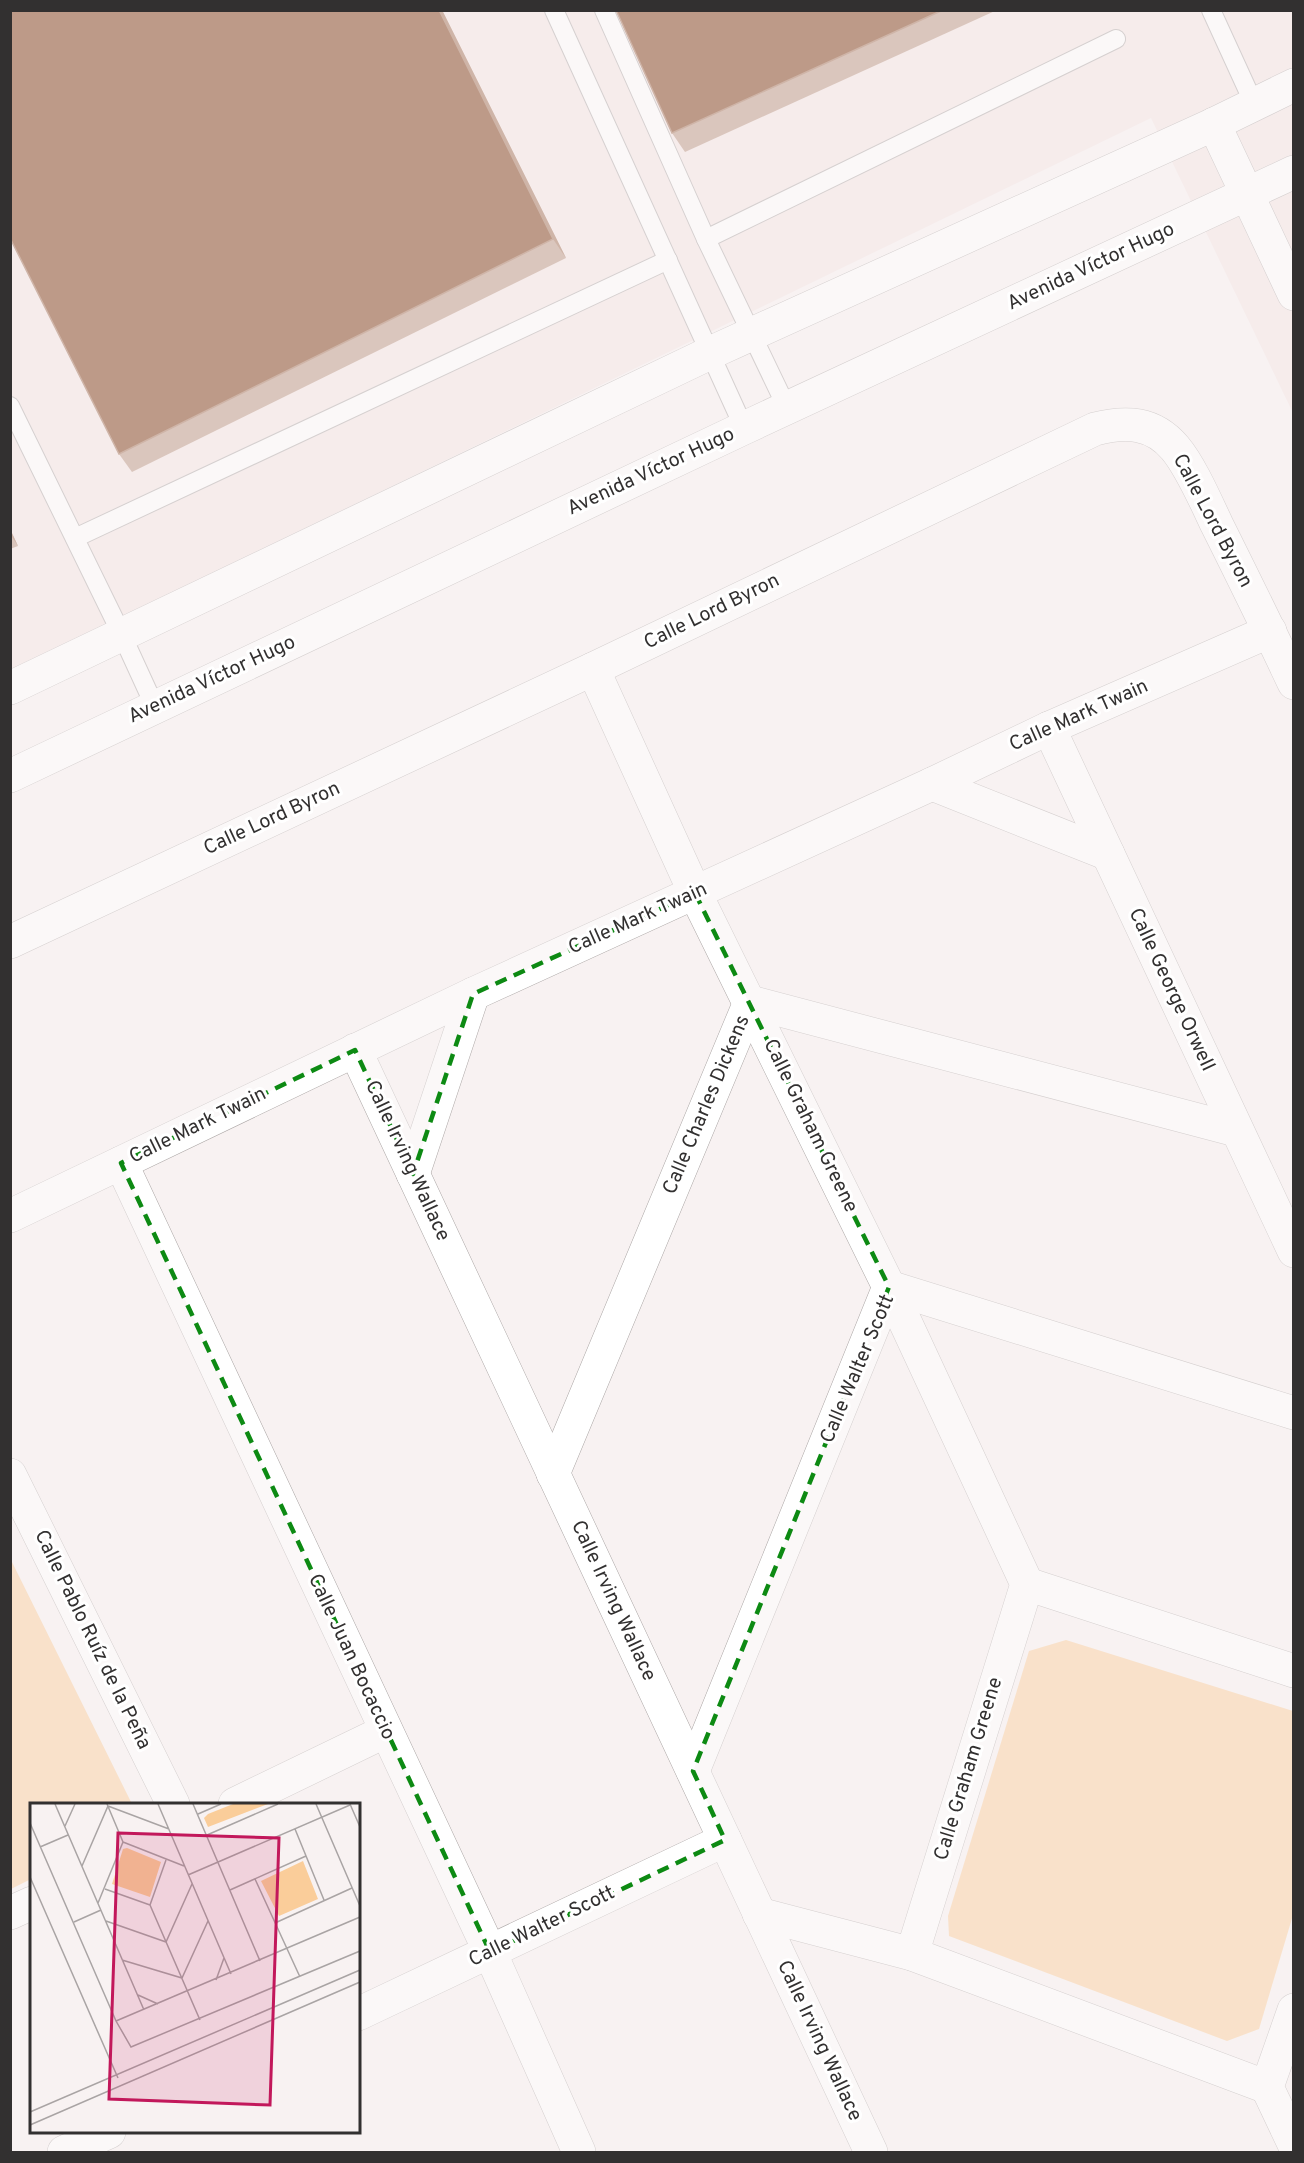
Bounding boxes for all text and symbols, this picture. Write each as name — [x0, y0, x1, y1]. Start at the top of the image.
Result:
street label: Avenida Víctor Hugo — [1003, 217, 1179, 317]
street label: Avenida Víctor Hugo — [563, 422, 739, 522]
street label: Calle Lord Byron — [1166, 450, 1258, 592]
street label: Calle Lord Byron — [640, 568, 784, 656]
street label: Avenida Víctor Hugo — [124, 630, 300, 730]
street label: Calle Mark Twain — [1005, 674, 1153, 758]
street label: Calle Lord Byron — [200, 776, 344, 862]
street label: Calle Mark Twain — [564, 877, 712, 961]
street label: Calle George Orwell — [1122, 904, 1220, 1076]
street label: Calle Charles Dickens — [657, 1011, 757, 1199]
street label: Calle Graham Greene — [757, 1035, 863, 1217]
street label: Calle Irving Wallace — [358, 1076, 456, 1246]
street label: Calle Mark Twain — [125, 1082, 271, 1170]
street label: Calle Walter Scott — [815, 1291, 901, 1447]
street label: Calle Irving Wallace — [564, 1516, 662, 1686]
street label: Calle Pablo Ruíz de la Peña — [27, 1526, 157, 1754]
street label: Calle Juan Bocaccio — [301, 1570, 401, 1744]
street label: Calle Graham Greene — [929, 1674, 1009, 1864]
inset map — [30, 1803, 360, 2133]
street label: Calle Walter Scott — [465, 1880, 619, 1974]
street label: Calle Irving Wallace — [770, 1956, 868, 2126]

